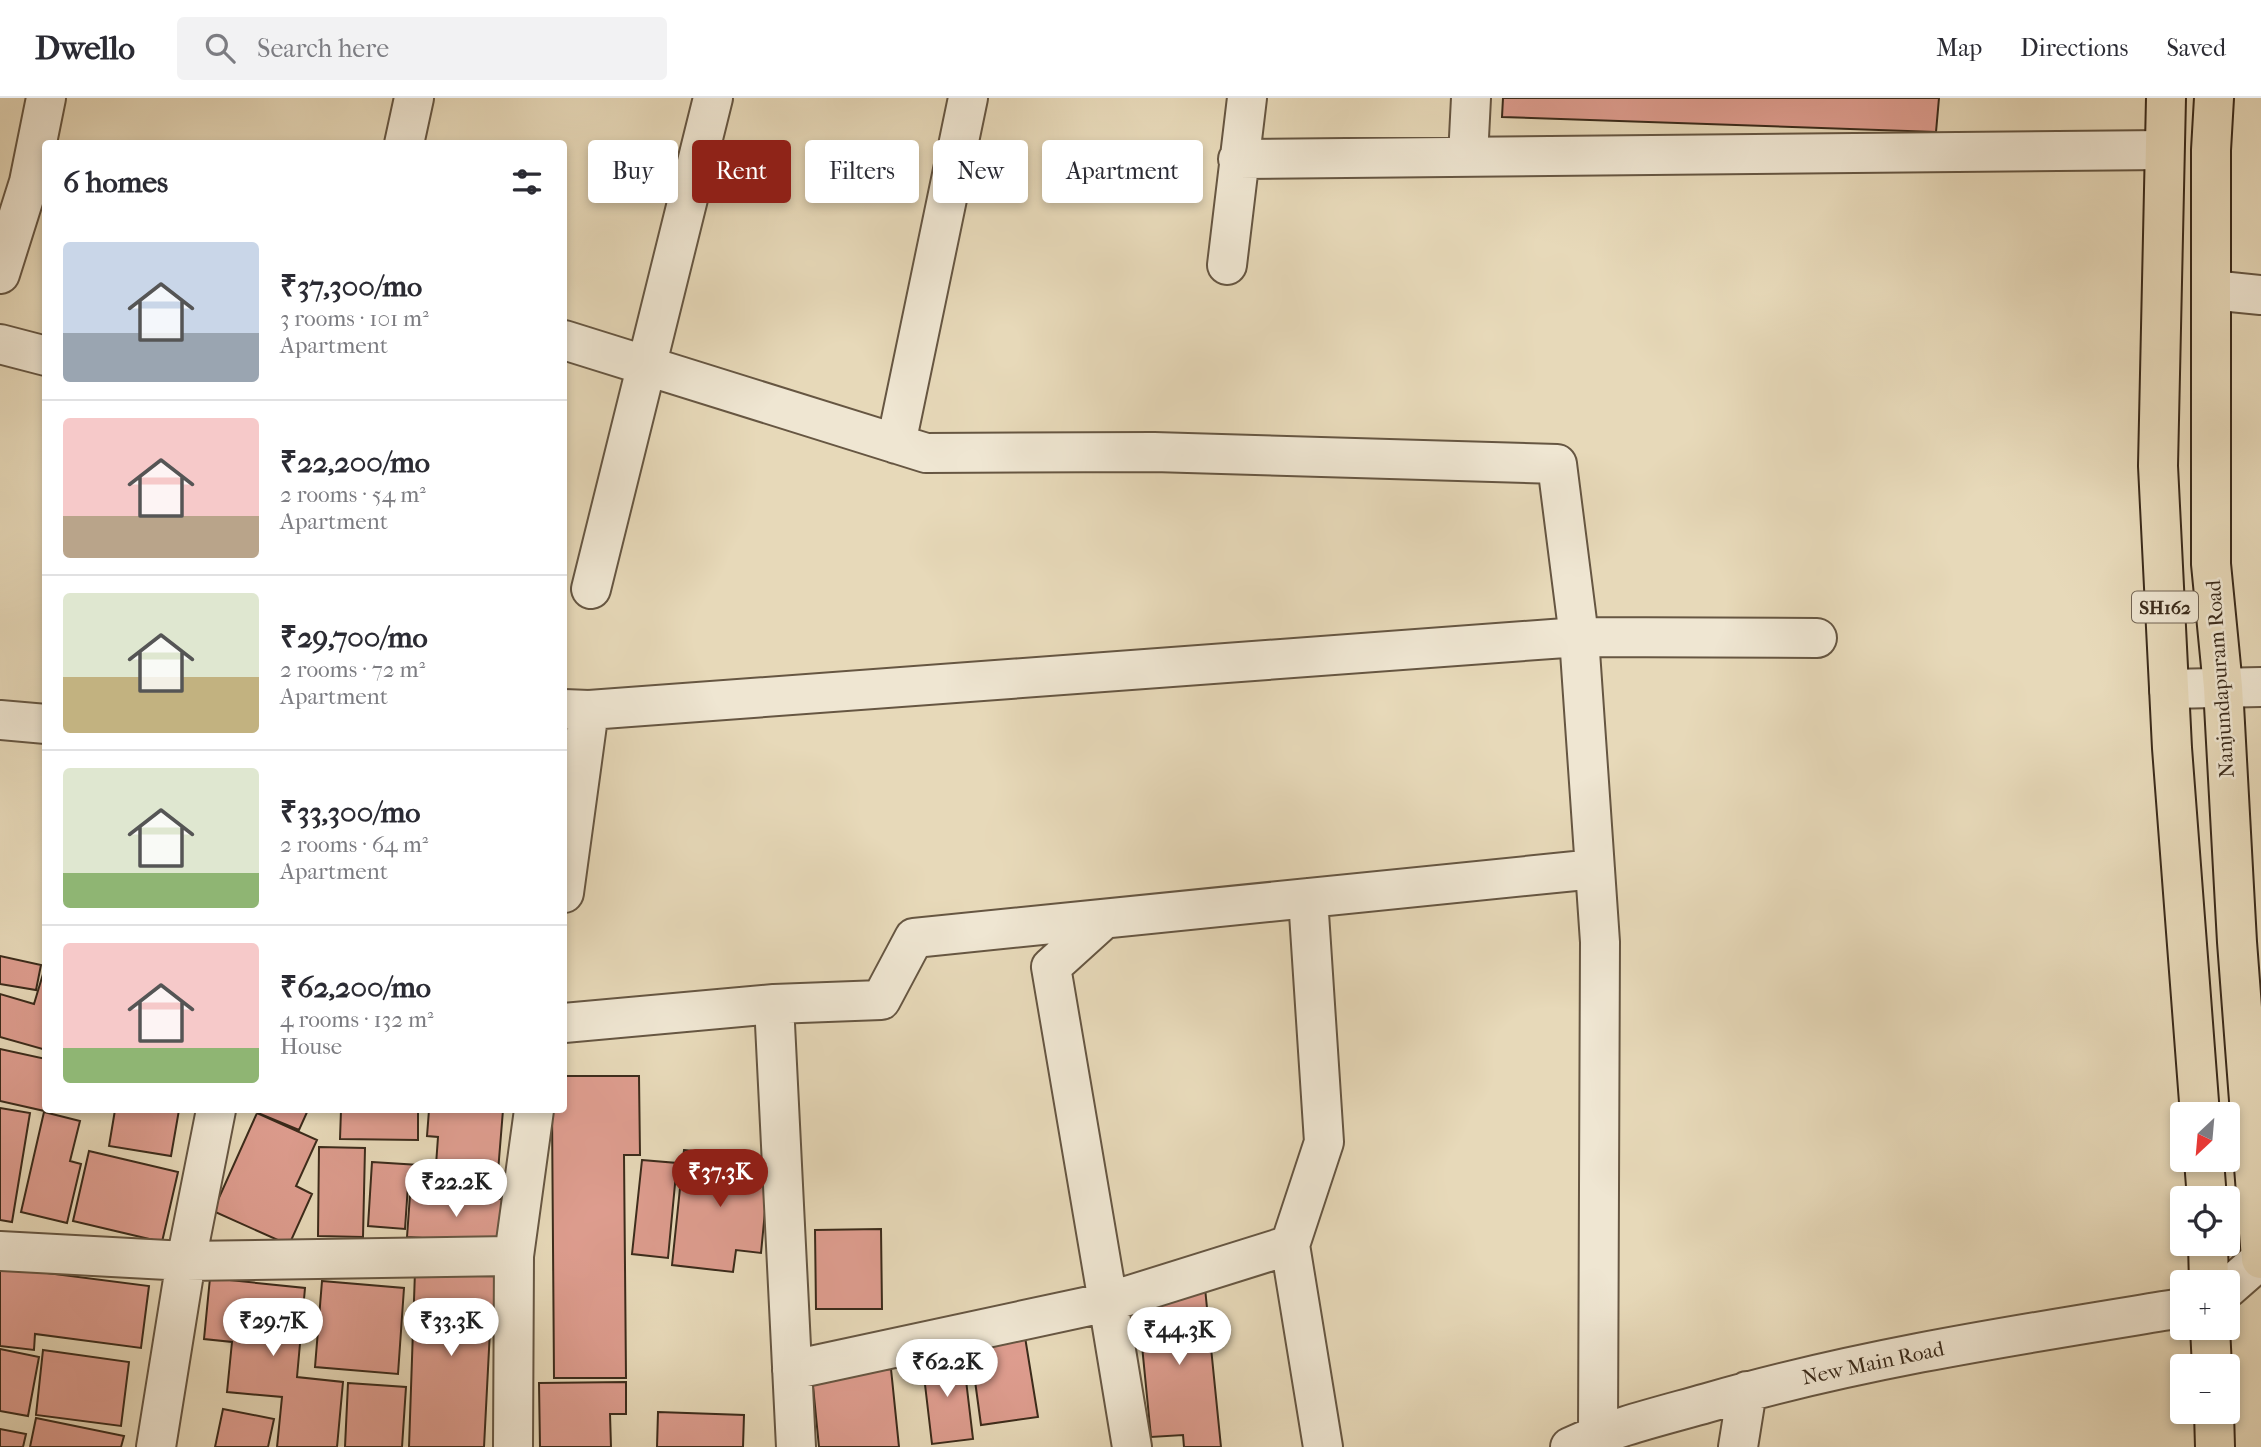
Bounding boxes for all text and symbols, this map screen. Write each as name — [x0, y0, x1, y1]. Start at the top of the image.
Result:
search box — [177, 17, 667, 80]
text: Dwello — [35, 29, 135, 68]
icon: search — [201, 29, 239, 67]
text: Search here — [257, 33, 389, 64]
text: Map — [1936, 34, 1982, 62]
text: Directions — [2020, 34, 2128, 62]
text: Saved — [2166, 34, 2226, 62]
chip: Buy — [588, 140, 678, 203]
chip: Rent — [692, 140, 791, 203]
chip: Filters — [805, 140, 919, 203]
chip: New — [933, 140, 1028, 203]
chip: Apartment — [1042, 140, 1203, 203]
icon: filters — [508, 163, 546, 201]
text: 6 homes — [63, 165, 168, 200]
text: ₹37,300/mo — [280, 269, 422, 304]
icon: home — [119, 270, 203, 354]
text: 3 rooms · 101 m² — [280, 305, 429, 332]
text: Apartment — [280, 332, 388, 359]
text: ₹22,200/mo — [280, 445, 430, 480]
icon: home — [119, 446, 203, 530]
text: 2 rooms · 54 m² — [280, 481, 426, 508]
text: Apartment — [280, 508, 388, 535]
street label: Nanjundapuram Road — [2201, 579, 2239, 779]
road number: SH162 — [2132, 592, 2198, 622]
text: ₹29,700/mo — [280, 620, 428, 655]
icon: home — [119, 621, 203, 705]
text: 2 rooms · 72 m² — [280, 656, 425, 683]
text: Apartment — [280, 683, 388, 710]
text: ₹33,300/mo — [280, 795, 421, 830]
icon: home — [119, 796, 203, 880]
text: 2 rooms · 64 m² — [280, 831, 428, 858]
text: Apartment — [280, 858, 388, 885]
text: ₹62,200/mo — [280, 970, 431, 1005]
icon: home — [119, 971, 203, 1055]
text: 4 rooms · 132 m² — [280, 1006, 434, 1033]
text: House — [280, 1033, 342, 1060]
north arrow — [2170, 1102, 2240, 1172]
map controls — [2170, 1102, 2240, 1424]
pin: ₹37.3K — [663, 1150, 777, 1209]
text: ₹37.3K — [688, 1158, 752, 1185]
pin: ₹22.2K — [399, 1160, 513, 1219]
text: ₹22.2K — [421, 1168, 491, 1195]
button: locate — [2170, 1186, 2240, 1256]
button: + — [2170, 1270, 2240, 1340]
pin: ₹29.7K — [216, 1298, 330, 1358]
pin: ₹33.3K — [394, 1298, 508, 1358]
text: ₹29.7K — [239, 1307, 307, 1334]
text: ₹33.3K — [420, 1307, 482, 1334]
pin: ₹44.3K — [1122, 1308, 1236, 1367]
text: ₹44.3K — [1143, 1316, 1215, 1343]
street label: New Main Road — [1800, 1336, 1947, 1390]
pin: ₹62.2K — [890, 1340, 1004, 1399]
text: ₹62.2K — [912, 1348, 982, 1375]
button: − — [2170, 1354, 2240, 1424]

